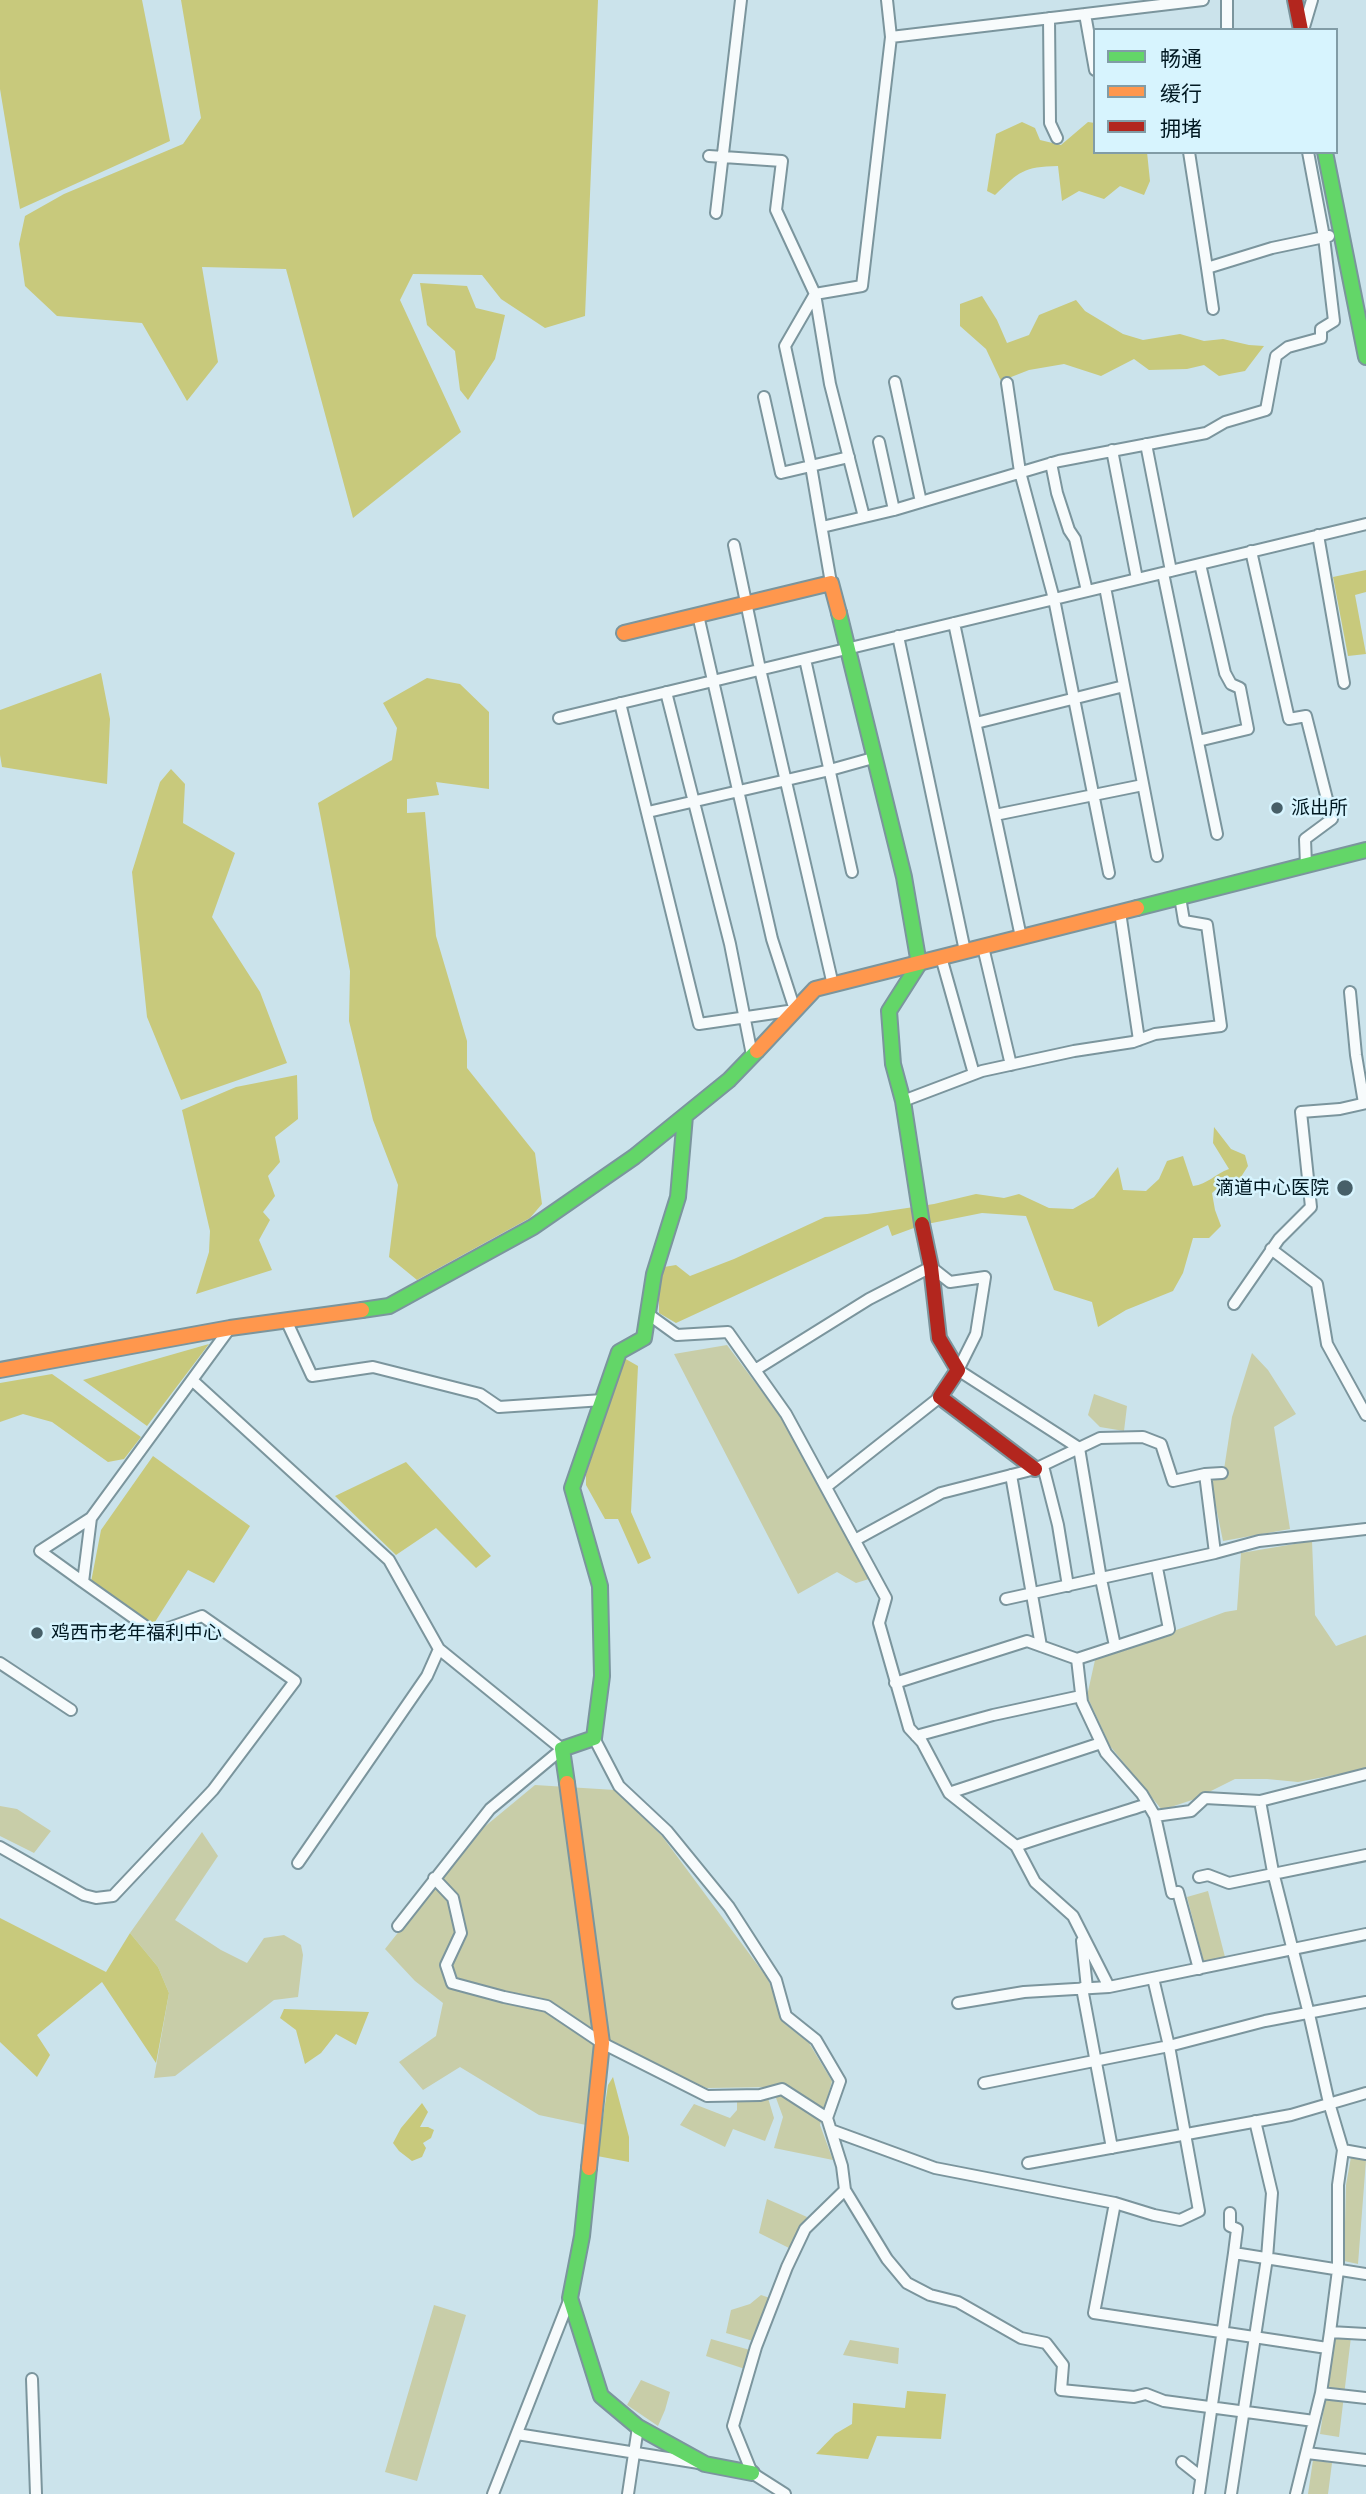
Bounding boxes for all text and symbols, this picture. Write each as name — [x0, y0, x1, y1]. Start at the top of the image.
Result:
legend — [1093, 28, 1338, 154]
text: 畅通 — [1160, 46, 1202, 71]
text: 缓行 — [1160, 81, 1202, 106]
text: 拥堵 — [1160, 116, 1202, 141]
place label: 派出所 — [1291, 797, 1348, 819]
marker: 派出所 — [1269, 800, 1285, 816]
place label: 滴道中心医院 — [1215, 1177, 1329, 1199]
marker: 滴道中心医院 — [1335, 1178, 1355, 1198]
place label: 鸡西市老年福利中心 — [51, 1622, 222, 1644]
marker: 鸡西市老年福利中心 — [29, 1625, 45, 1641]

